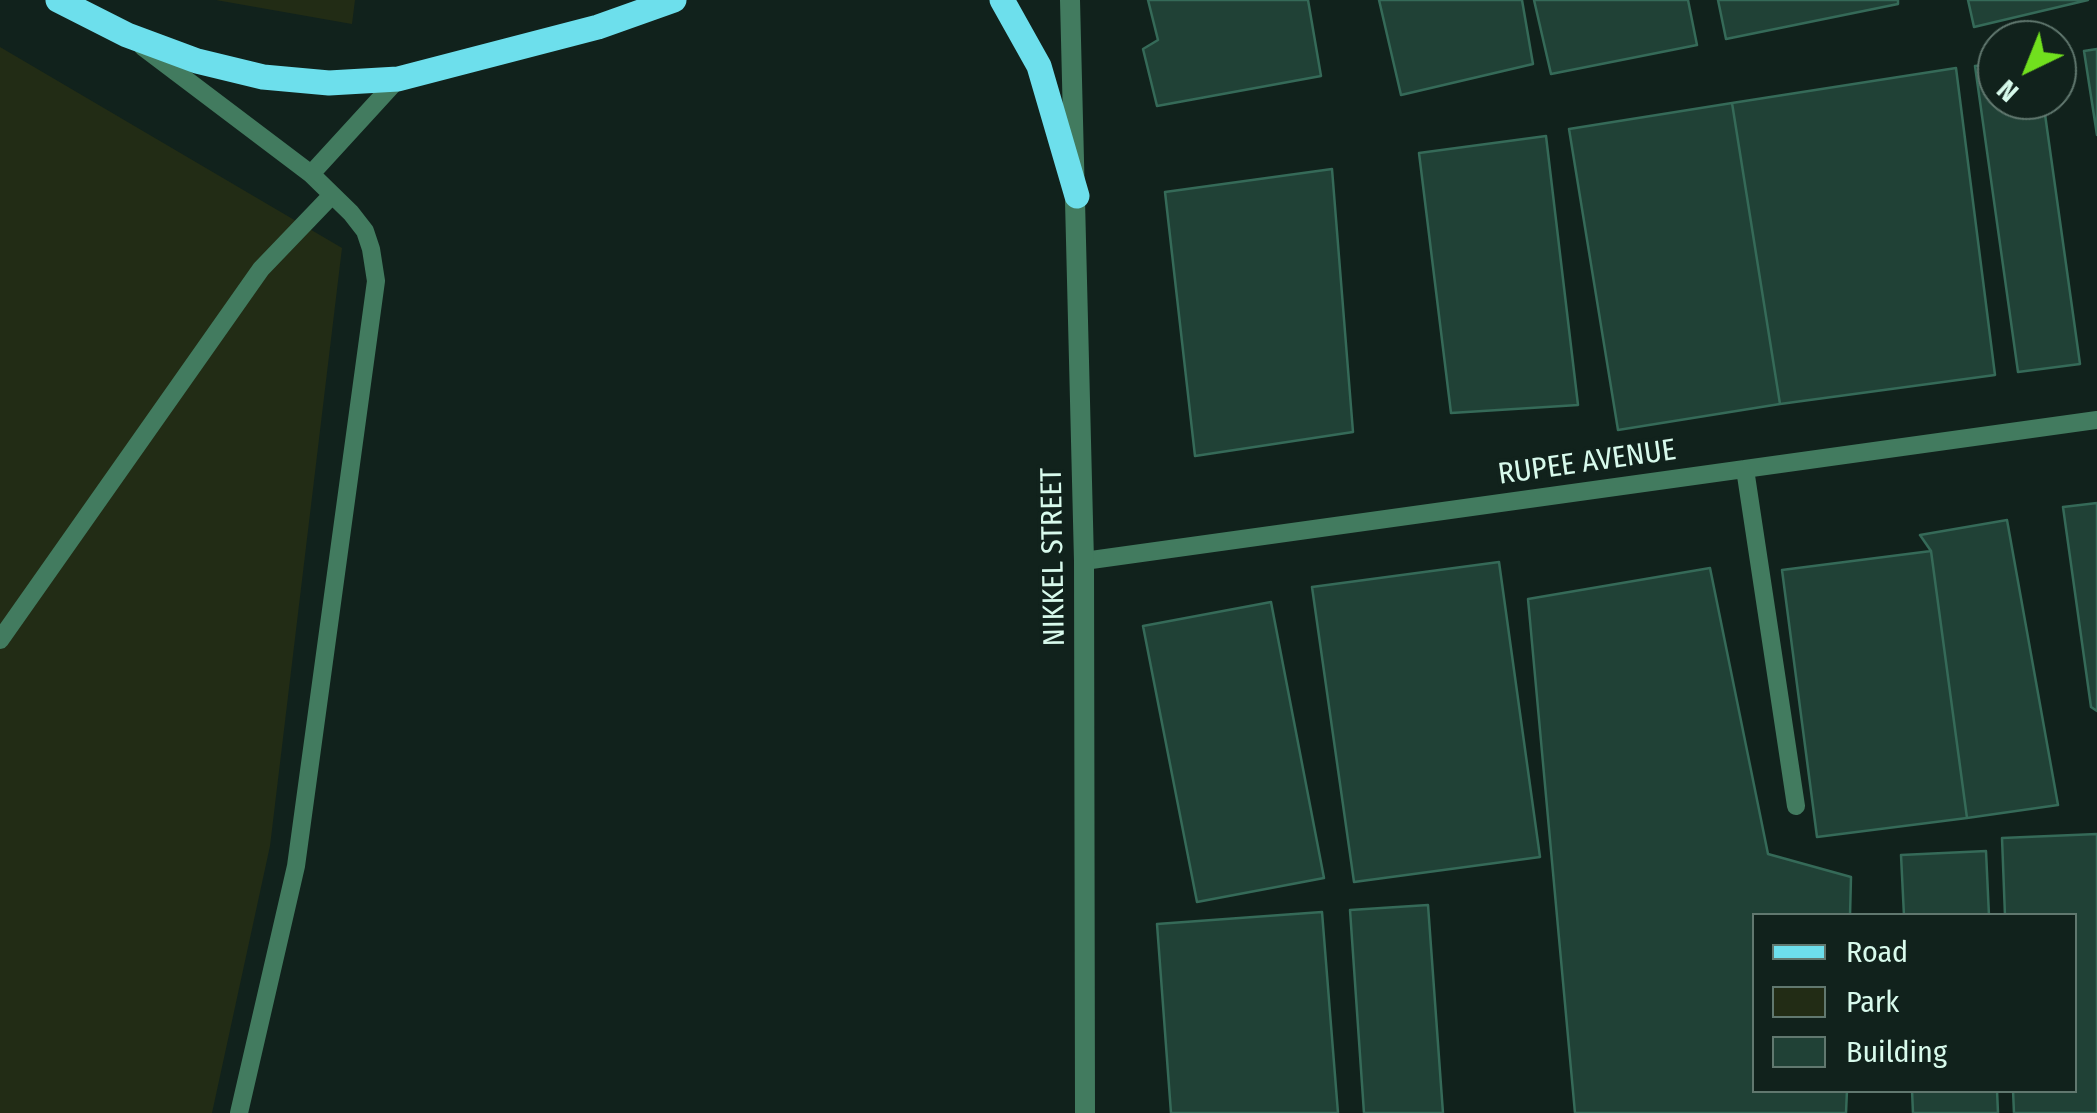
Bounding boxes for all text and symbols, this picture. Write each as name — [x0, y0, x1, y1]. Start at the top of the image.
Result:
north arrow — [1977, 20, 2077, 120]
text: N — [1990, 73, 2025, 109]
street label: RUPEE AVENUE — [1496, 433, 1678, 493]
street label: NIKKEL STREET — [1034, 467, 1074, 647]
legend — [1752, 913, 2077, 1093]
text: Road — [1846, 934, 1908, 970]
text: Park — [1846, 984, 1899, 1020]
text: Building — [1846, 1034, 1947, 1070]

